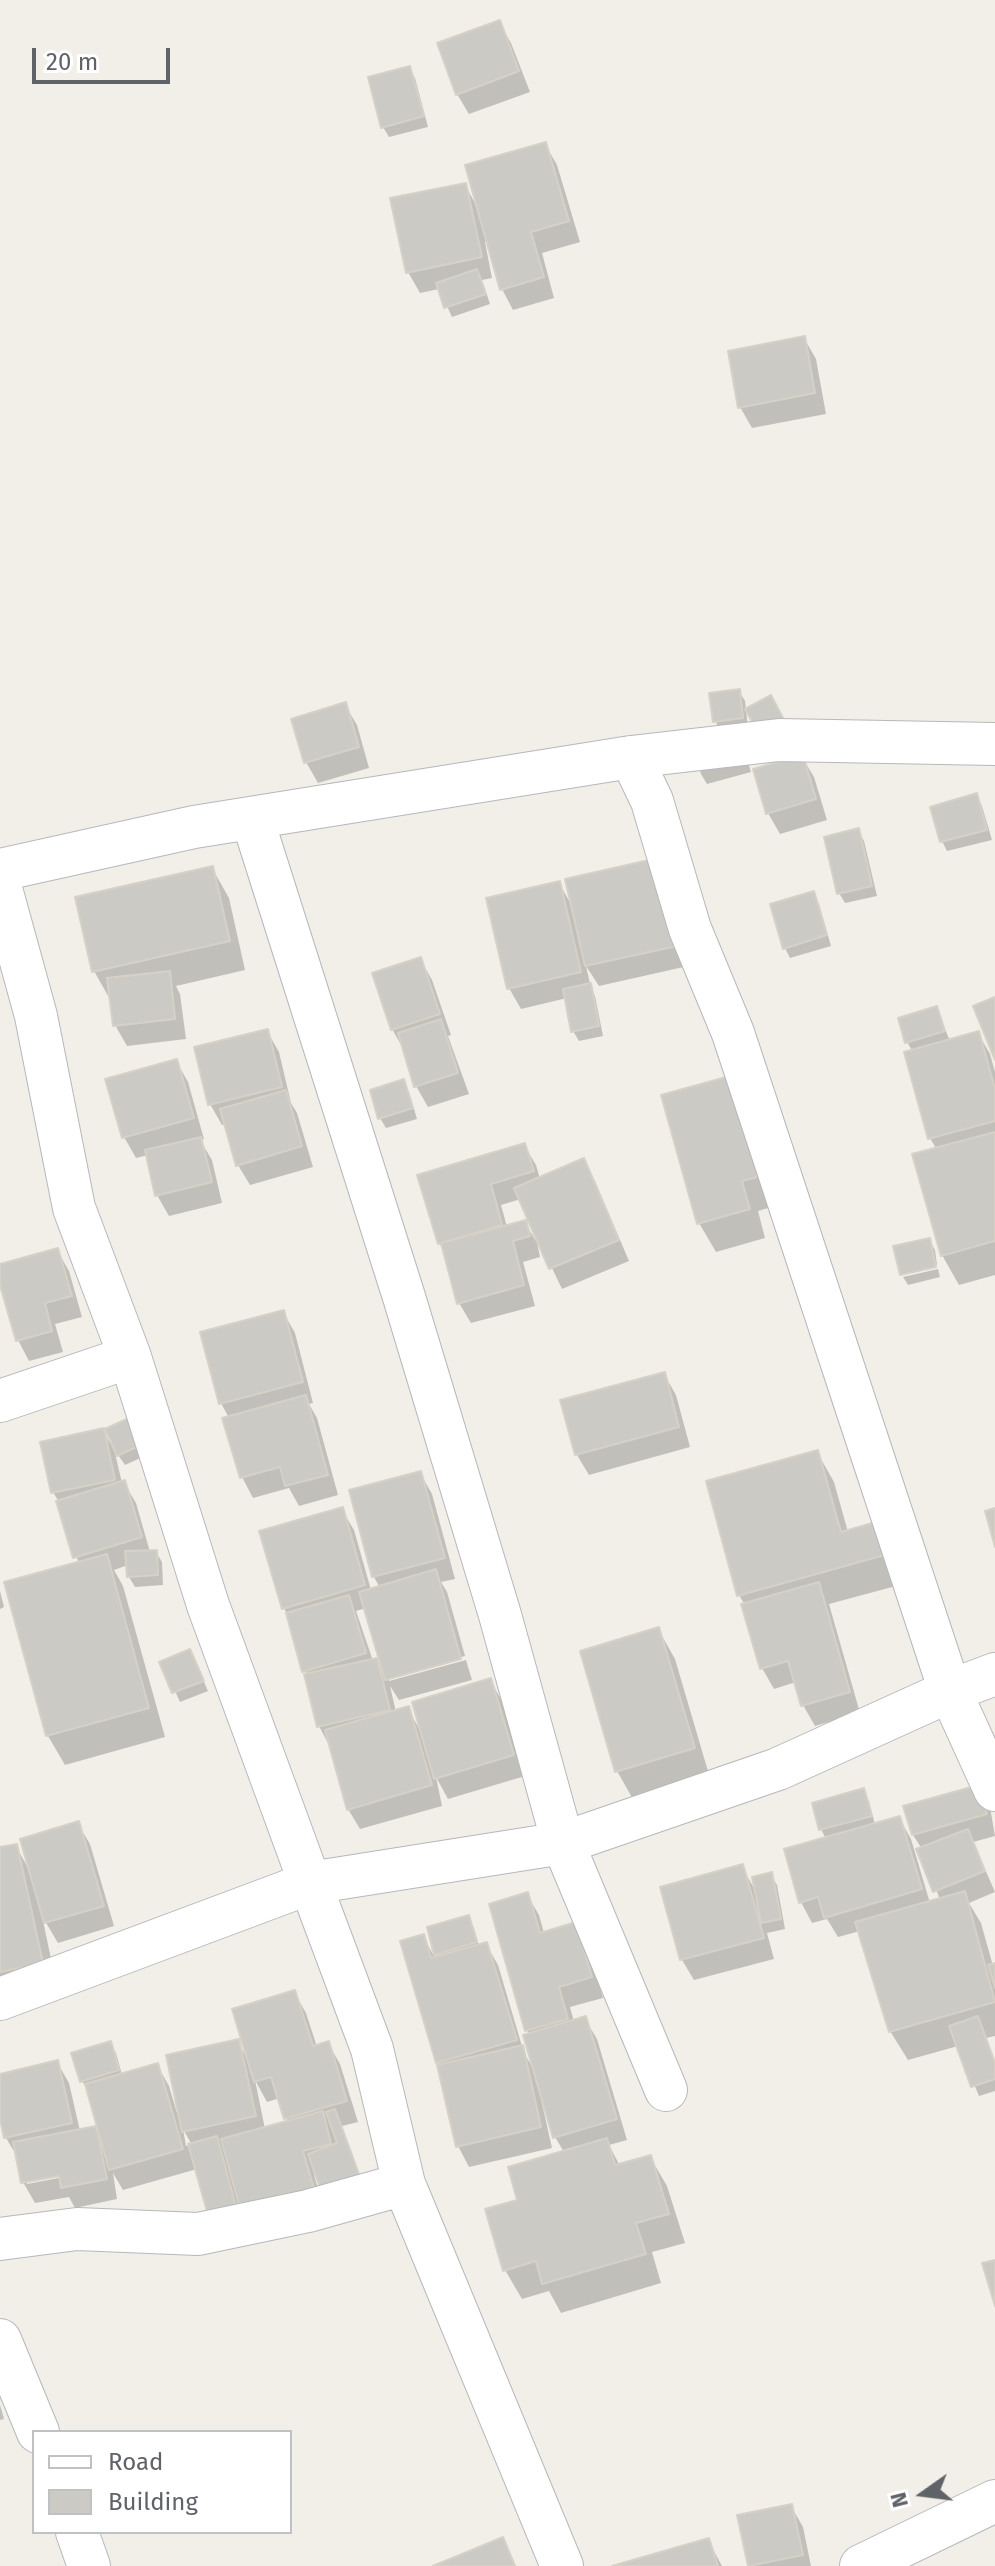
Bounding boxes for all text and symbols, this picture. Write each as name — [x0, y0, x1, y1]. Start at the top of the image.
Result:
scale bar — [36, 32, 174, 82]
text: 20 m — [46, 48, 98, 76]
legend — [32, 2430, 292, 2534]
text: Road — [108, 2448, 163, 2476]
north arrow — [883, 2454, 963, 2534]
text: Building — [108, 2488, 198, 2516]
text: N — [884, 2490, 914, 2510]

